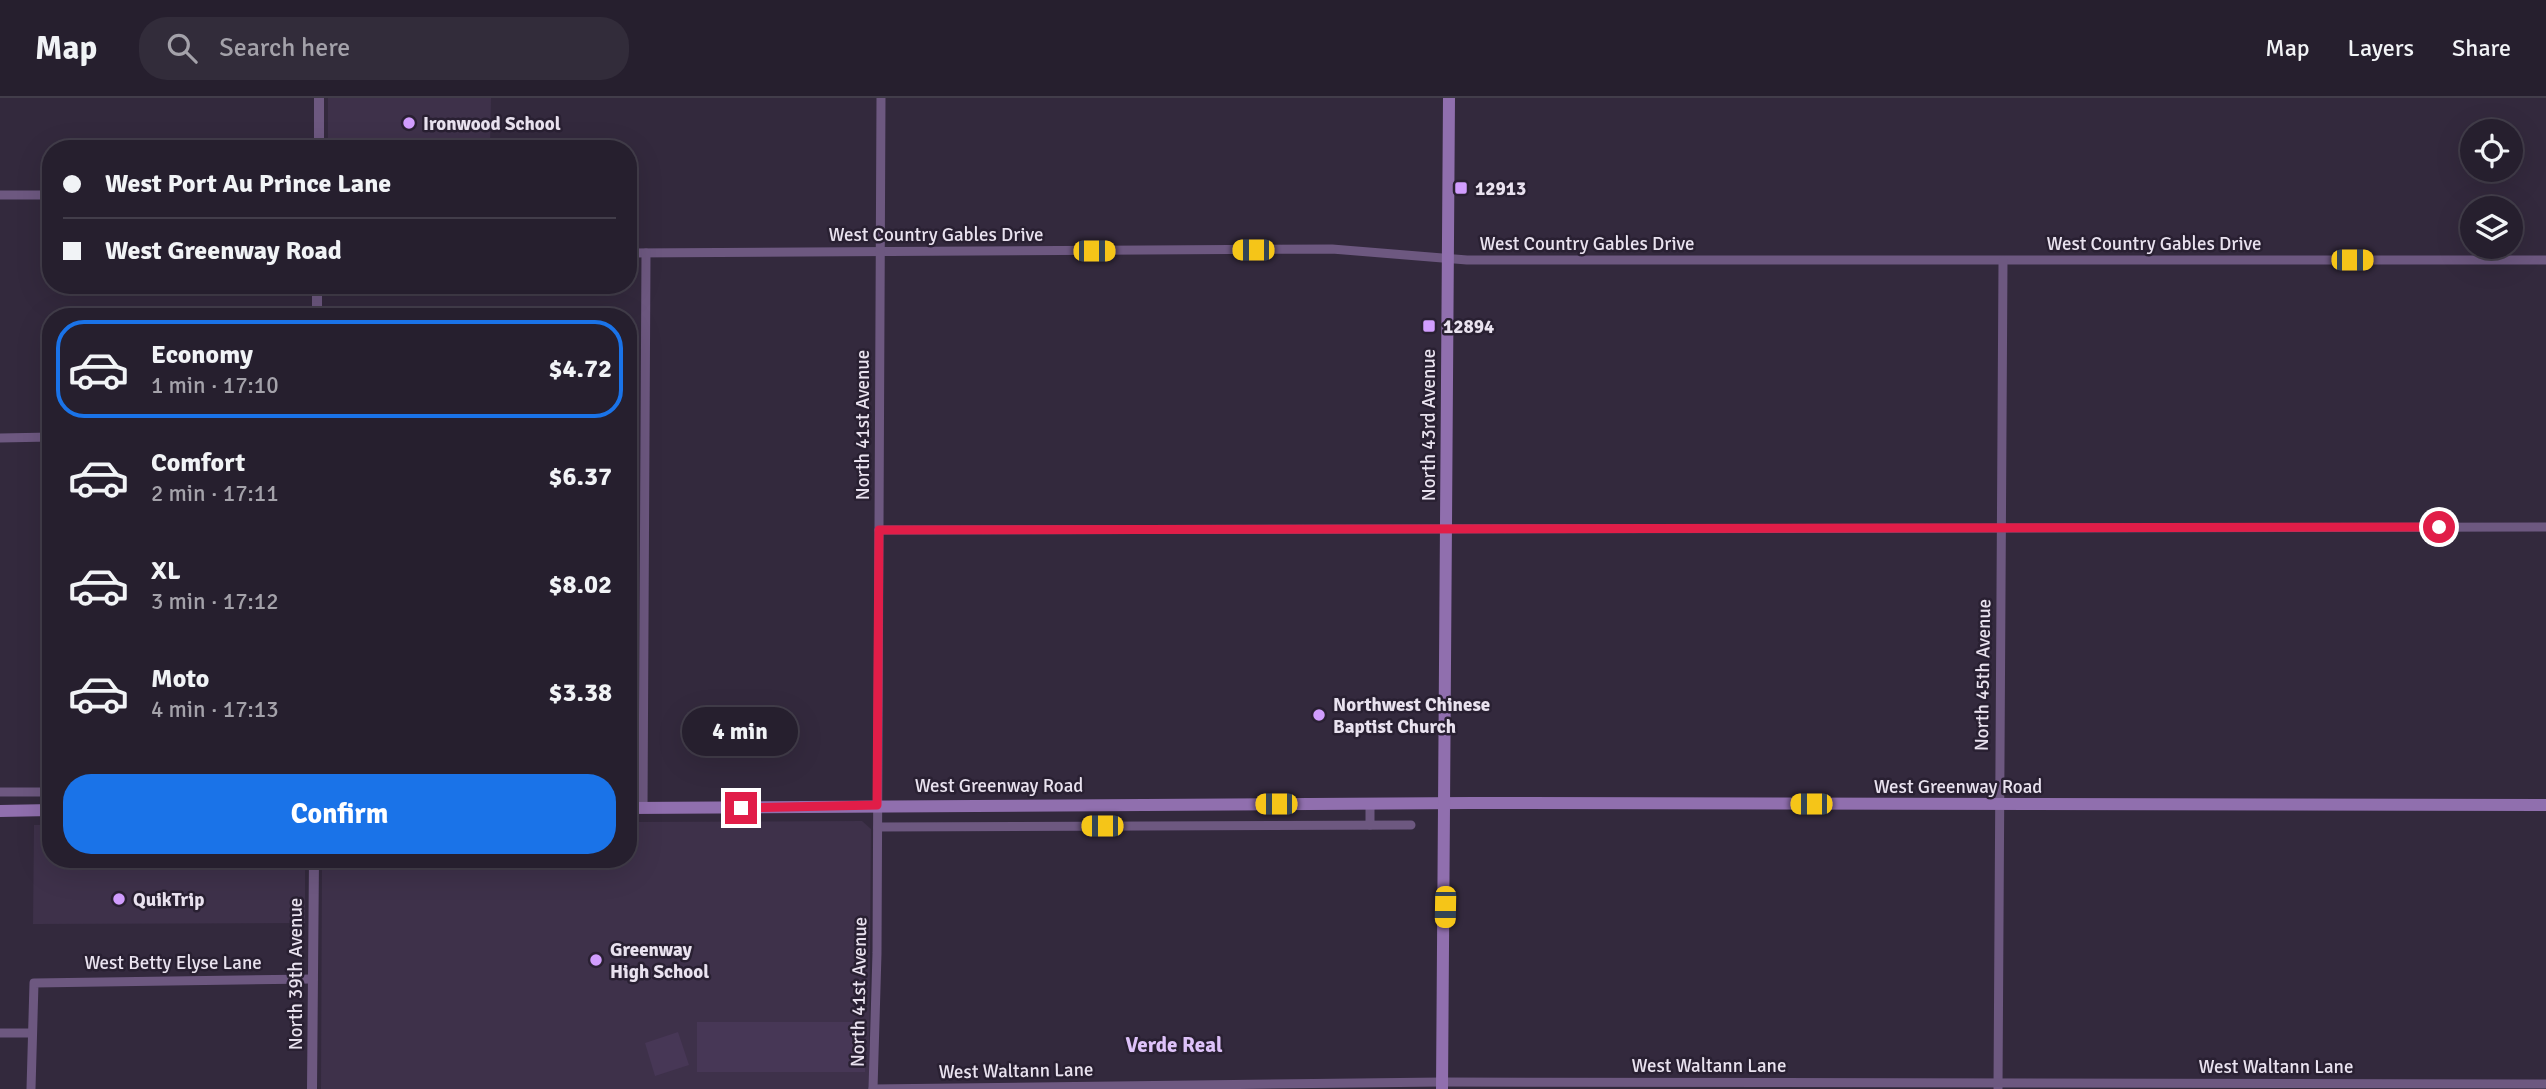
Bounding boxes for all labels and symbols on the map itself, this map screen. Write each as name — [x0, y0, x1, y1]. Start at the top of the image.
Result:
place label: Ironwood School — [423, 112, 561, 136]
marker: Ironwood School — [401, 115, 417, 131]
place label: 12913 — [1475, 177, 1526, 201]
marker: 12913 — [1453, 180, 1469, 196]
street label: West Country Gables Drive — [829, 223, 1043, 247]
street label: West Country Gables Drive — [1480, 232, 1694, 256]
street label: West Country Gables Drive — [2047, 232, 2261, 256]
car — [1233, 240, 1275, 261]
car — [1074, 241, 1116, 262]
car — [2332, 250, 2374, 271]
place label: 12894 — [1443, 315, 1494, 339]
marker: 12894 — [1421, 318, 1437, 334]
street label: North 43rd Avenue — [1417, 349, 1441, 501]
street label: North 41st Avenue — [851, 350, 875, 500]
route start — [2423, 511, 2455, 543]
street label: North 45th Avenue — [1970, 599, 1996, 751]
place label: Northwest Chinese Baptist Church — [1333, 693, 1490, 739]
callout: 4 min — [683, 706, 799, 756]
marker: Northwest Chinese Baptist Church — [1311, 707, 1327, 723]
street label: West Greenway Road — [915, 774, 1083, 798]
street label: West Greenway Road — [1874, 775, 2042, 799]
route end — [725, 792, 757, 824]
car — [1256, 794, 1298, 815]
car — [1791, 794, 1833, 815]
car — [1082, 816, 1124, 837]
car — [1435, 886, 1456, 928]
place label: QuikTrip — [133, 888, 204, 912]
marker: QuikTrip — [111, 891, 127, 907]
street label: North 39th Avenue — [284, 898, 308, 1050]
street label: North 41st Avenue — [846, 917, 872, 1067]
place label: Greenway High School — [610, 938, 709, 984]
street label: West Betty Elyse Lane — [84, 951, 262, 975]
marker: Greenway High School — [588, 952, 604, 968]
district label: Verde Real — [1126, 1032, 1223, 1058]
street label: West Waltann Lane — [1632, 1054, 1786, 1078]
street label: West Waltann Lane — [2199, 1055, 2353, 1079]
street label: West Waltann Lane — [938, 1058, 1094, 1084]

